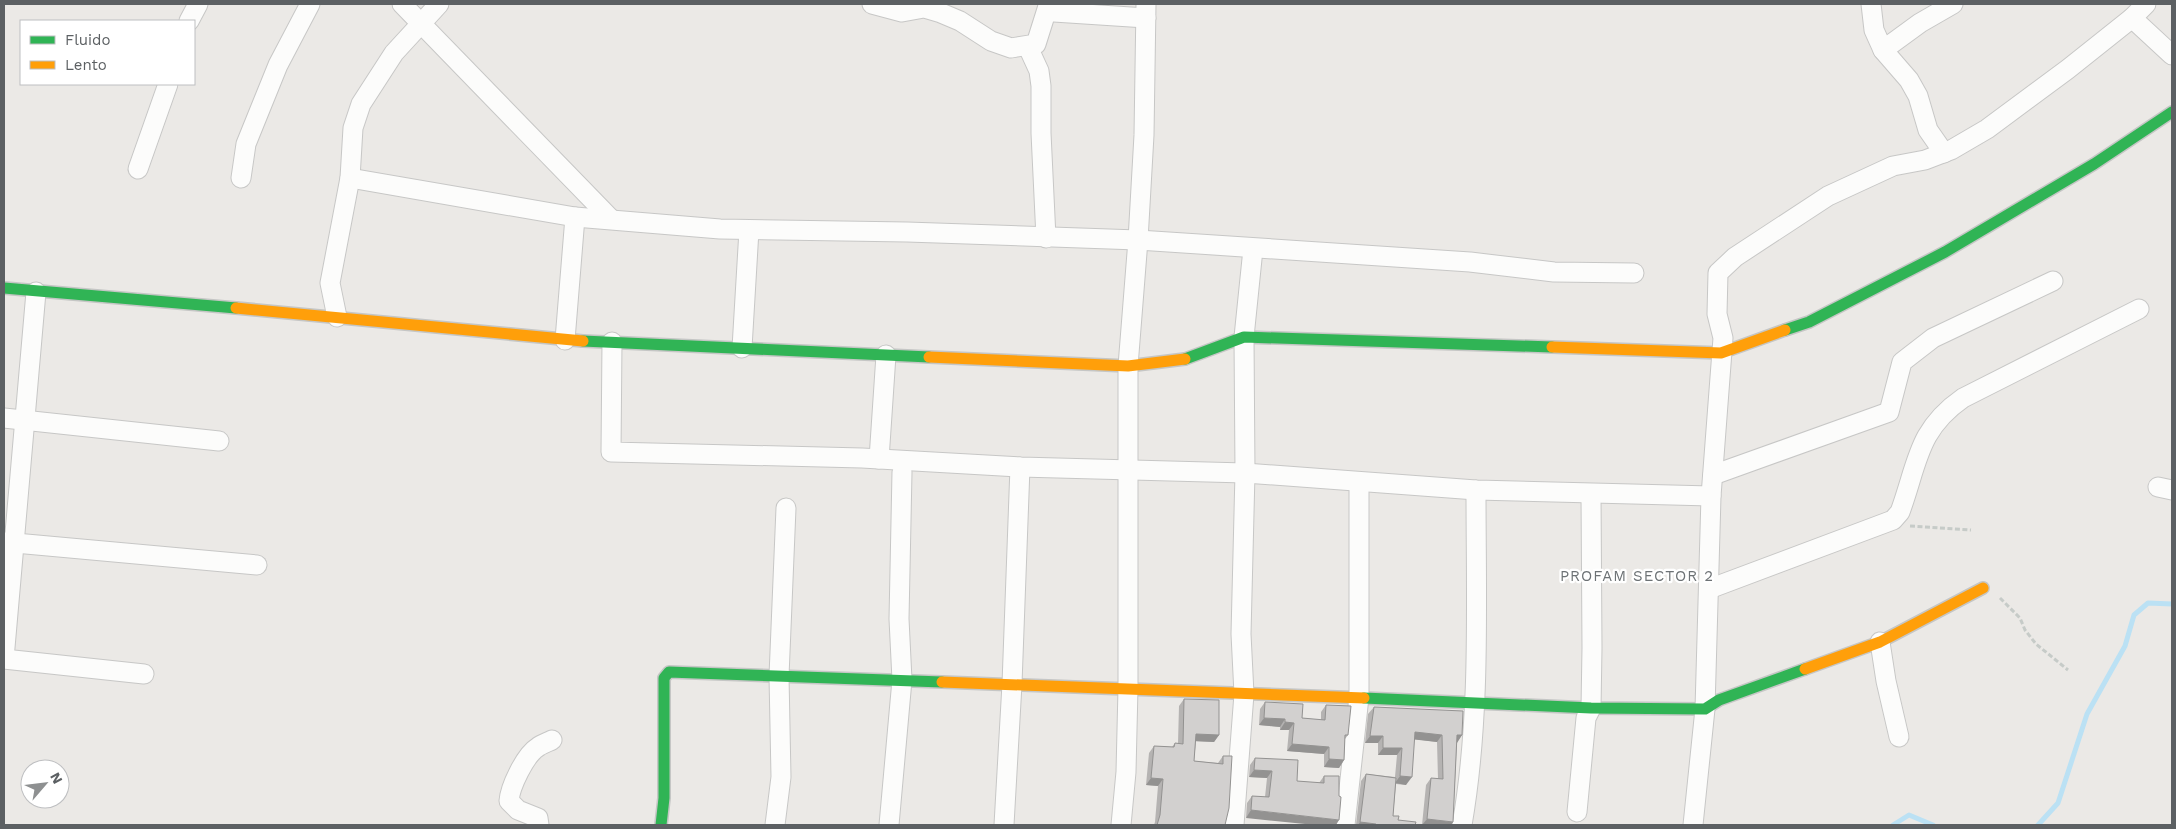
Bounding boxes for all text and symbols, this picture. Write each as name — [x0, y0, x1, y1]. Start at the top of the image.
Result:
legend — [20, 20, 195, 85]
text: Fluido — [65, 31, 110, 49]
text: Lento — [65, 56, 107, 74]
district label: PROFAM SECTOR 2 — [1560, 567, 1714, 585]
north arrow — [20, 759, 70, 809]
text: N — [47, 770, 66, 786]

